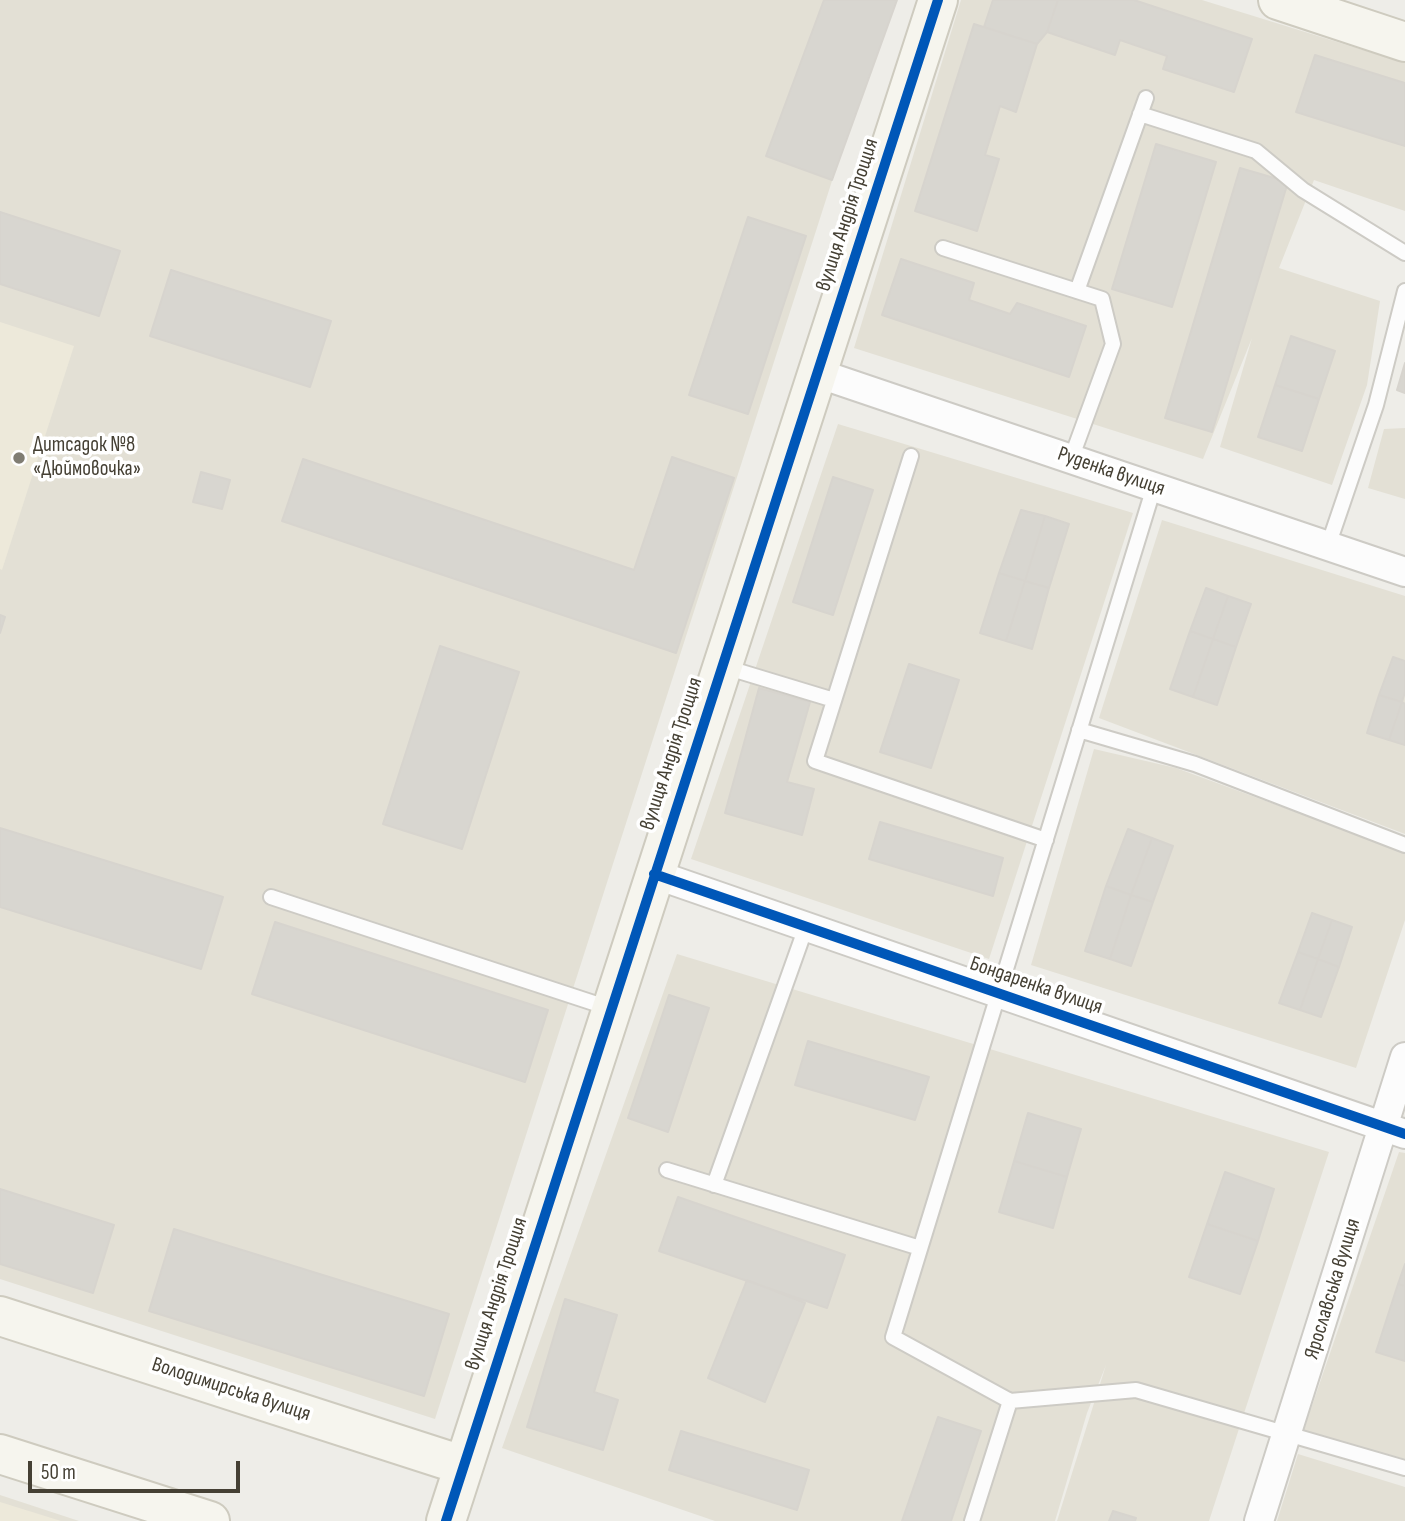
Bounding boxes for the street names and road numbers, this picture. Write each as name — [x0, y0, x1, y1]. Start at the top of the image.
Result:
street label: вулиця Андрія Трощия — [811, 135, 885, 295]
street label: Руденка вулиця — [1054, 442, 1168, 502]
street label: вулиця Андрія Трощия — [635, 674, 709, 834]
street label: Бондаренка вулиця — [966, 952, 1106, 1020]
street label: вулиця Андрія Трощия — [460, 1214, 534, 1374]
street label: Ярославська вулиця — [1300, 1216, 1366, 1362]
street label: Володимирська вулиця — [149, 1352, 313, 1428]

